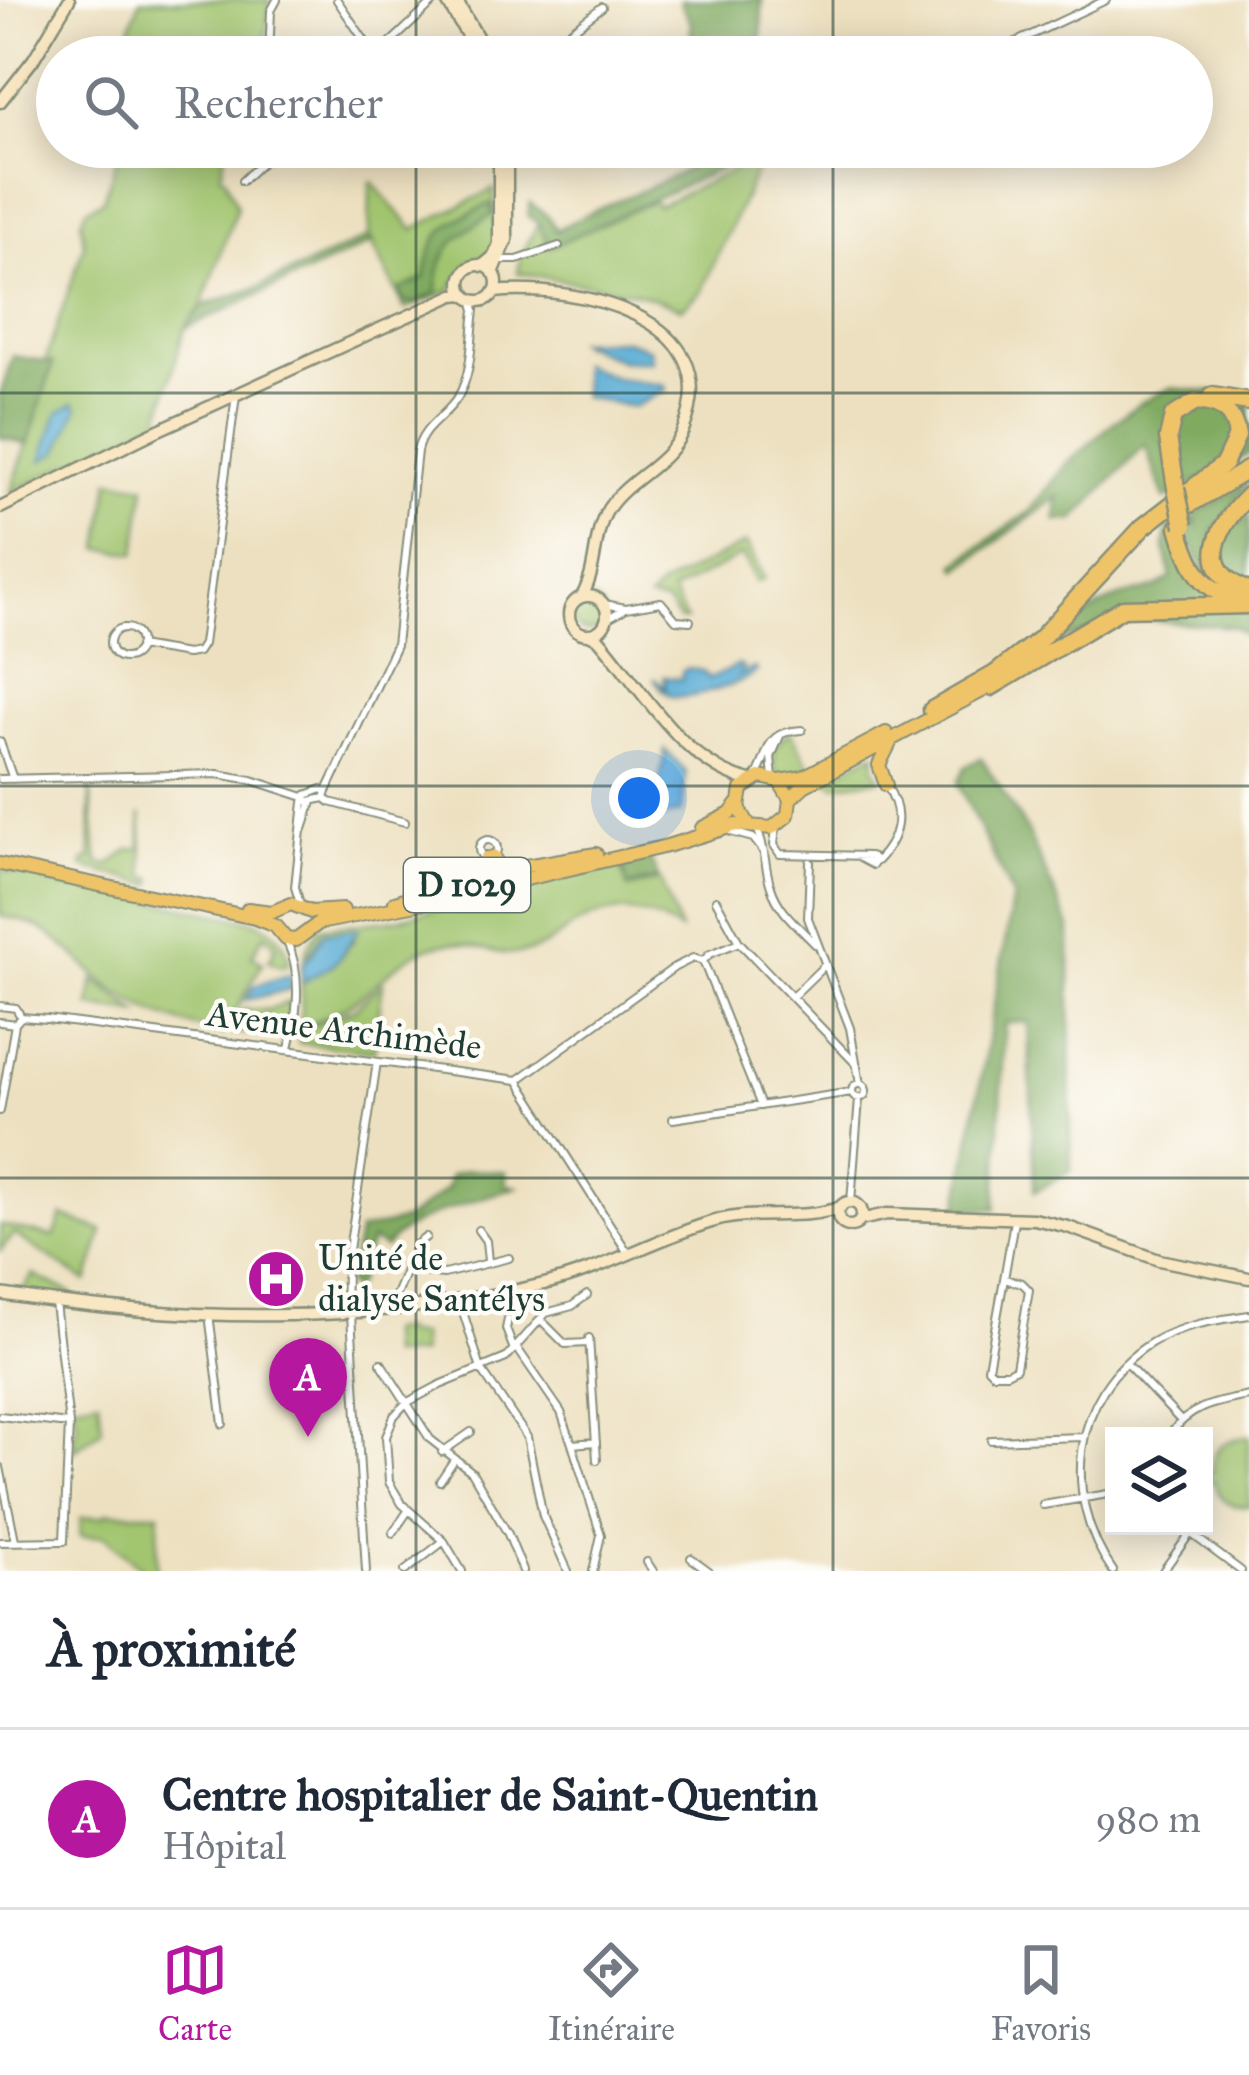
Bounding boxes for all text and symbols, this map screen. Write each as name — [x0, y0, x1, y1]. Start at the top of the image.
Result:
search box — [36, 36, 1213, 168]
icon: search — [78, 69, 144, 135]
text: Rechercher — [174, 75, 383, 130]
your location — [609, 768, 669, 828]
road number: D 1029 — [404, 858, 530, 912]
street label: Avenue Archimède — [202, 991, 484, 1069]
place label: Unité de dialyse Santélys — [318, 1236, 545, 1321]
hospital icon: Unité de dialyse Santélys — [245, 1248, 307, 1310]
pin: A — [269, 1338, 347, 1437]
map controls — [1105, 1427, 1213, 1535]
button: layers — [1105, 1427, 1213, 1535]
text: À proximité — [48, 1618, 296, 1680]
text: Centre hospitalier de Saint-Quentin — [162, 1767, 818, 1822]
text: A — [74, 1795, 100, 1843]
text: 980 m — [1095, 1795, 1201, 1843]
text: Hôpital — [162, 1822, 286, 1870]
tab: Carte — [158, 1937, 232, 2049]
tab: Itinéraire — [548, 1937, 675, 2049]
tab: Favoris — [991, 1937, 1091, 2049]

